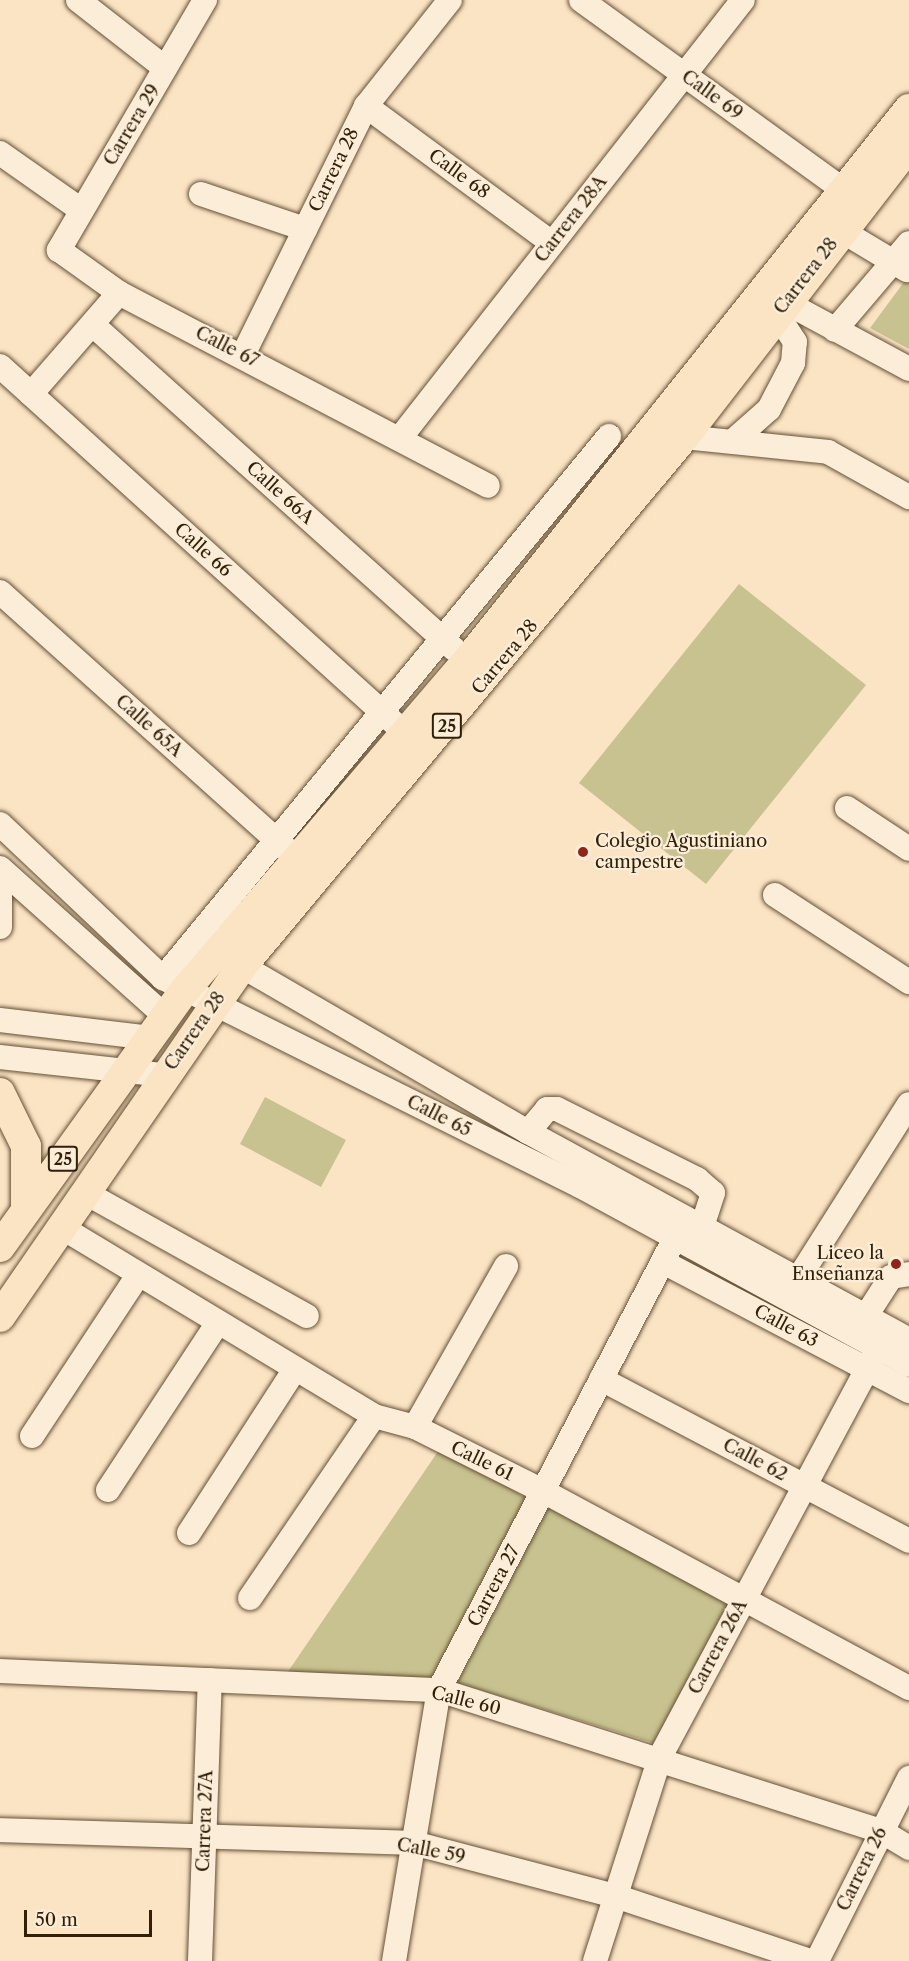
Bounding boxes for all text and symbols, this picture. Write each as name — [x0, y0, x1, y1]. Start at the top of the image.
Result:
street label: Calle 69 — [677, 66, 747, 124]
street label: Carrera 29 — [99, 80, 165, 170]
street label: Carrera 28 — [304, 124, 364, 216]
street label: Calle 68 — [424, 145, 494, 203]
street label: Carrera 28A — [530, 171, 612, 267]
street label: Carrera 28 — [769, 233, 843, 319]
street label: Calle 67 — [192, 322, 262, 372]
street label: Calle 66A — [242, 457, 318, 529]
street label: Calle 66 — [170, 519, 236, 581]
street label: Carrera 28 — [467, 615, 543, 699]
street label: Calle 65A — [111, 690, 187, 762]
road number: 25 — [430, 713, 464, 739]
place label: Colegio Agustiniano campestre — [595, 831, 768, 874]
marker: Colegio Agustiniano campestre — [576, 845, 590, 859]
street label: Carrera 28 — [160, 987, 230, 1075]
street label: Calle 65 — [403, 1091, 475, 1141]
road number: 25 — [46, 1146, 80, 1172]
place label: Liceo la Enseñanza — [792, 1243, 884, 1286]
marker: Liceo la Enseñanza — [889, 1257, 903, 1271]
street label: Calle 63 — [750, 1300, 822, 1352]
street label: Calle 62 — [719, 1434, 791, 1486]
street label: Calle 61 — [447, 1437, 517, 1485]
street label: Carrera 27 — [463, 1541, 525, 1631]
street label: Carrera 26A — [684, 1596, 752, 1698]
street label: Calle 60 — [429, 1682, 503, 1720]
street label: Carrera 27A — [192, 1770, 218, 1872]
street label: Carrera 26 — [832, 1823, 892, 1915]
street label: Calle 59 — [395, 1834, 467, 1868]
scale bar — [27, 1898, 154, 1936]
text: 50 m — [35, 1909, 78, 1931]

